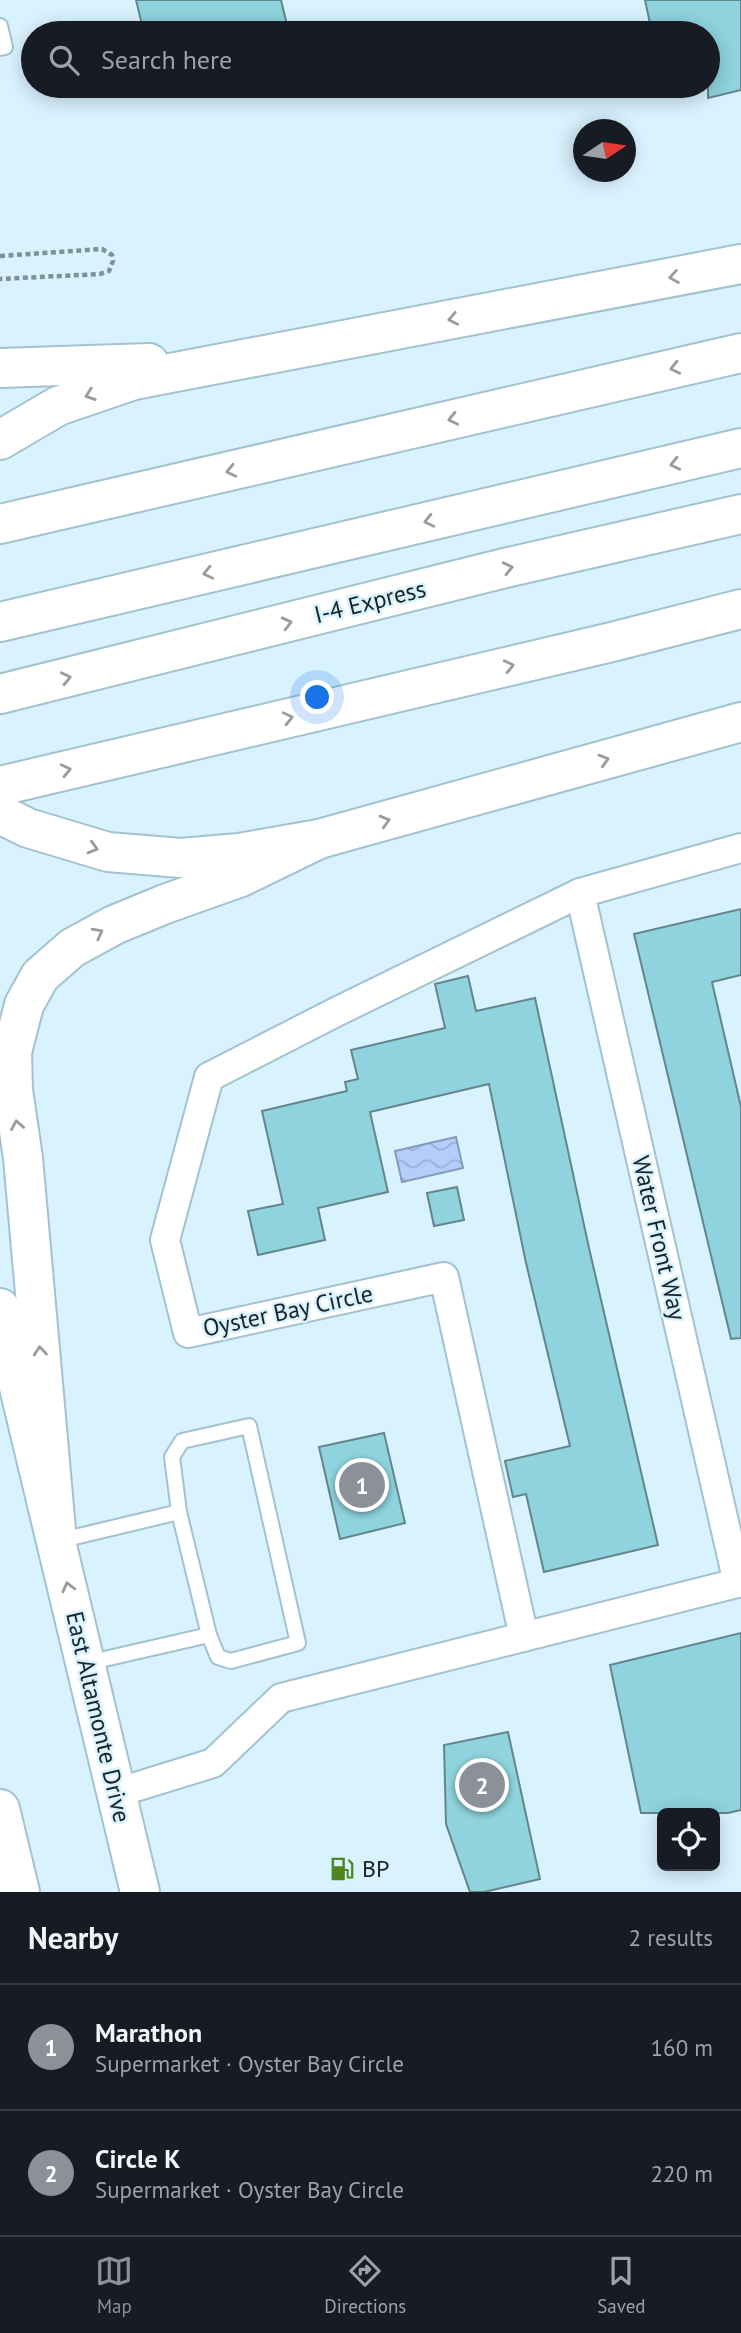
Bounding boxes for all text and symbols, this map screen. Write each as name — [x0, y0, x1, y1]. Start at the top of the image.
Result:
search box — [21, 21, 720, 98]
icon: search — [45, 41, 83, 79]
text: Search here — [101, 43, 232, 76]
north arrow — [573, 119, 636, 182]
one-way arrow — [668, 269, 680, 284]
one-way arrow — [447, 310, 459, 325]
one-way arrow — [669, 360, 681, 374]
one-way arrow — [85, 387, 97, 401]
one-way arrow — [447, 411, 459, 426]
one-way arrow — [669, 456, 681, 470]
one-way arrow — [225, 463, 237, 477]
one-way arrow — [423, 513, 435, 527]
one-way arrow — [502, 562, 514, 576]
one-way arrow — [202, 564, 214, 579]
street label: I-4 Express — [311, 573, 429, 630]
one-way arrow — [281, 617, 293, 631]
one-way arrow — [503, 660, 515, 674]
one-way arrow — [60, 672, 72, 686]
your location — [300, 680, 334, 714]
one-way arrow — [282, 712, 294, 726]
one-way arrow — [598, 754, 610, 768]
one-way arrow — [60, 764, 72, 778]
one-way arrow — [379, 815, 391, 829]
one-way arrow — [87, 839, 99, 854]
one-way arrow — [91, 928, 103, 942]
one-way arrow — [10, 1119, 25, 1131]
street label: Water Front Way — [625, 1153, 693, 1323]
street label: Oyster Bay Circle — [200, 1277, 376, 1344]
one-way arrow — [33, 1345, 48, 1356]
pin: 1 — [339, 1459, 385, 1511]
one-way arrow — [62, 1581, 76, 1593]
street label: East Altamonte Drive — [59, 1608, 138, 1825]
pin: 2 — [459, 1759, 505, 1811]
map controls — [657, 1808, 720, 1871]
button: locate — [657, 1808, 720, 1871]
place label: BP — [362, 1853, 389, 1884]
fuel station icon: BP — [328, 1855, 356, 1883]
text: Nearby — [28, 1918, 118, 1957]
text: 2 results — [629, 1923, 713, 1952]
text: Marathon — [95, 2016, 202, 2049]
text: 1 — [44, 2033, 58, 2062]
text: 160 m — [651, 2033, 713, 2062]
text: Supermarket · Oyster Bay Circle — [95, 2049, 404, 2078]
text: Circle K — [95, 2142, 180, 2175]
text: 2 — [44, 2159, 58, 2188]
text: 220 m — [651, 2159, 713, 2188]
text: Supermarket · Oyster Bay Circle — [95, 2175, 404, 2204]
tab: Map — [95, 2252, 133, 2318]
tab: Directions — [324, 2252, 406, 2318]
tab: Saved — [597, 2252, 646, 2318]

